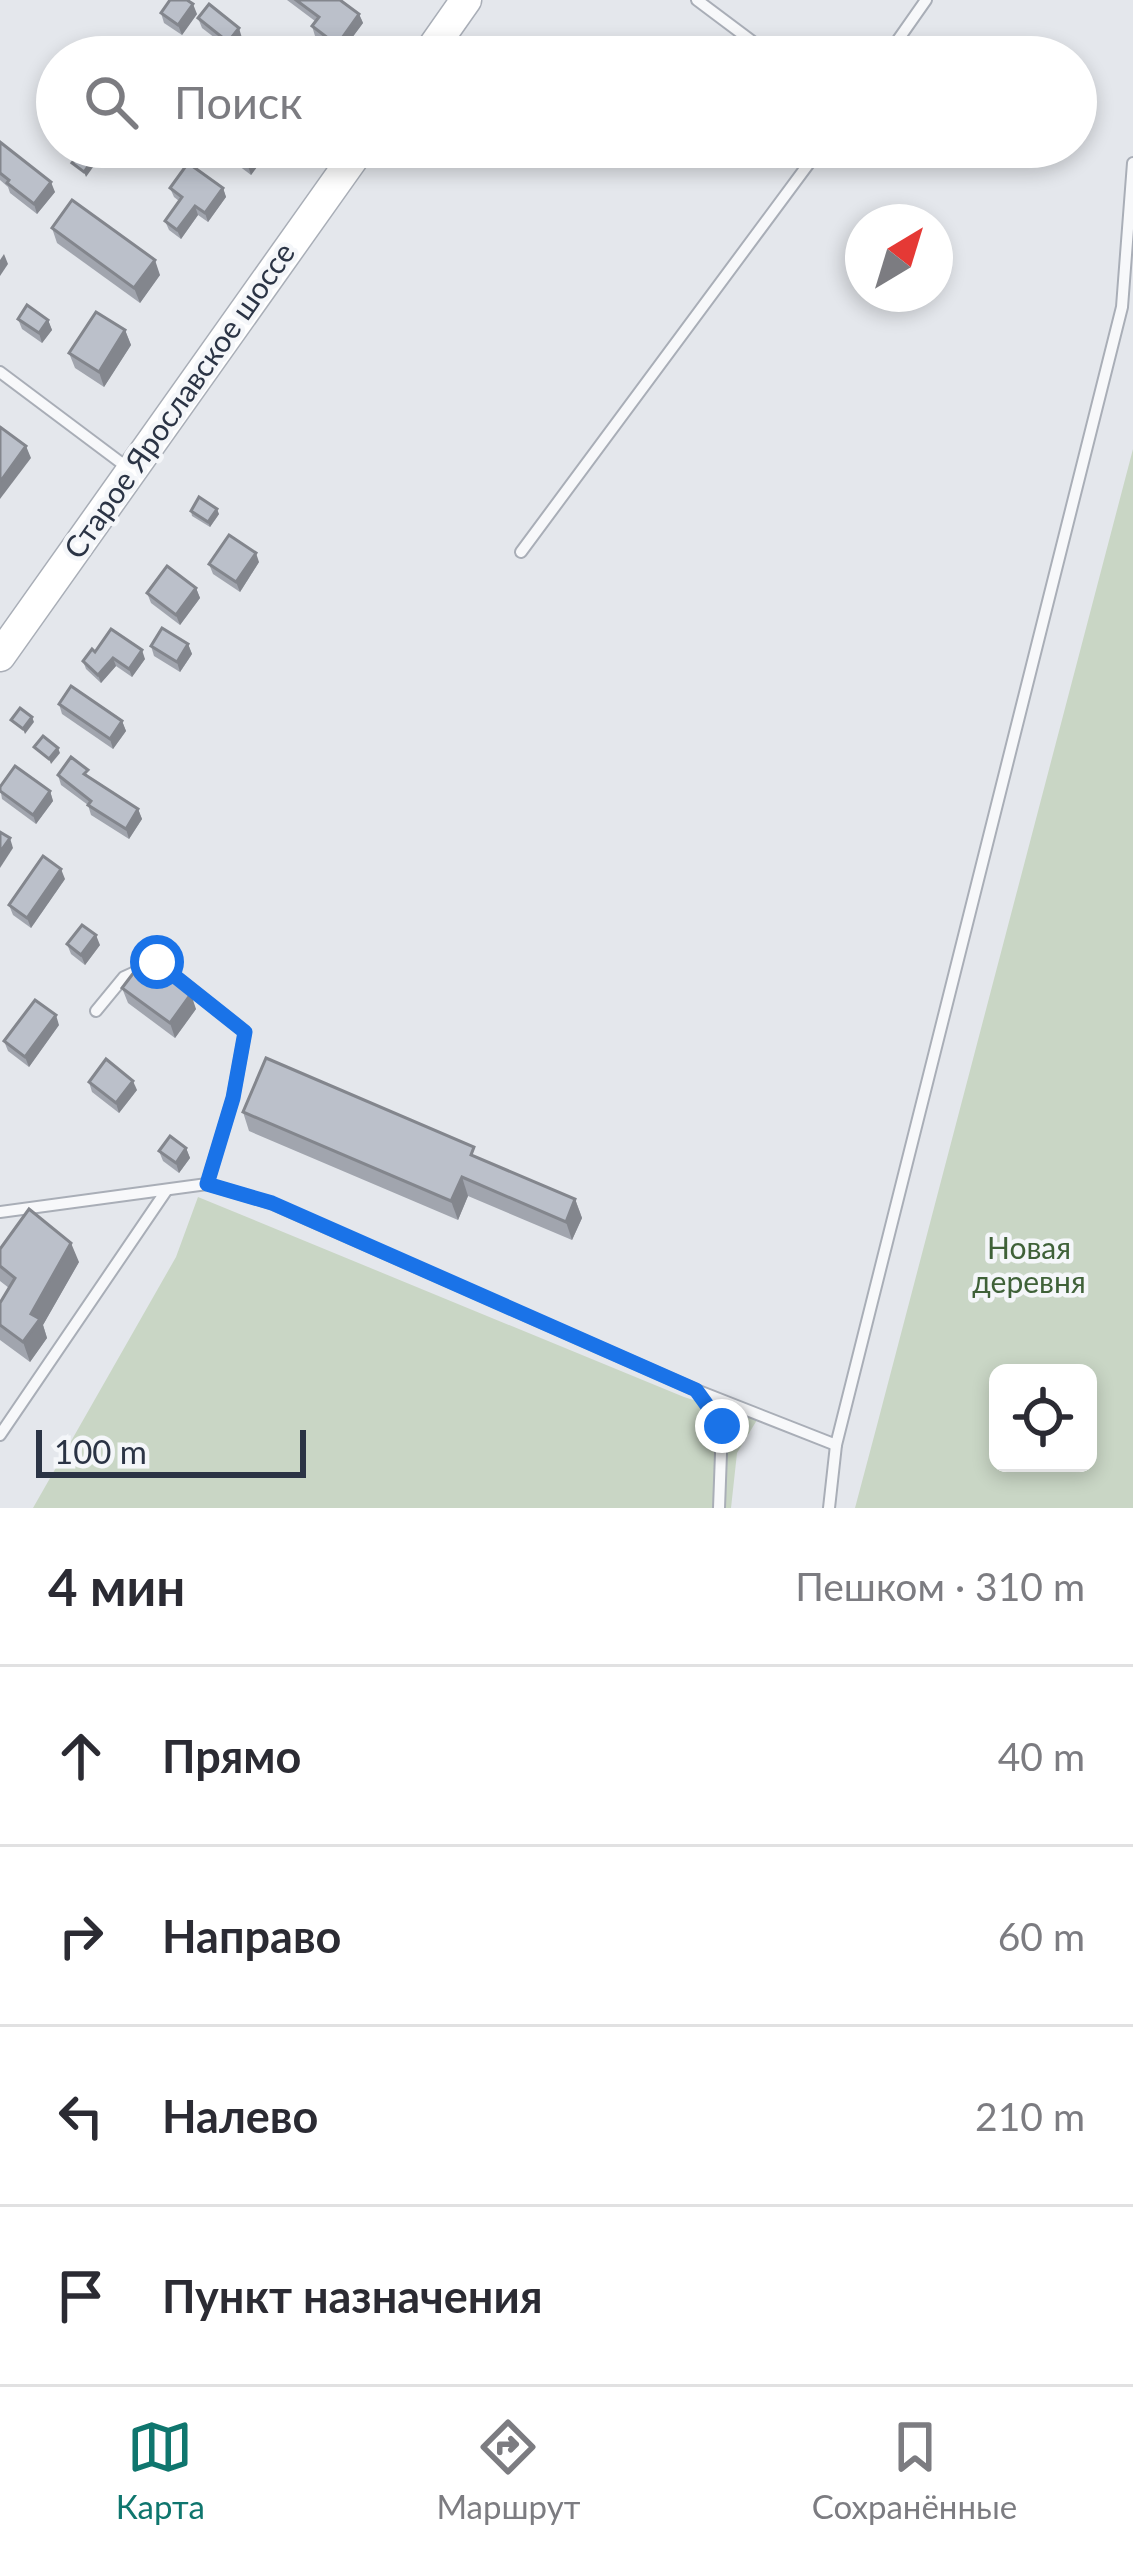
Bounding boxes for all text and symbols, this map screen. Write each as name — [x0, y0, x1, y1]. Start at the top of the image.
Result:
search box — [36, 36, 1097, 168]
icon: search — [78, 69, 144, 135]
text: Поиск — [174, 75, 303, 129]
north arrow — [845, 204, 953, 312]
street label: Старое Ярославское шоссе — [55, 235, 301, 565]
route start — [130, 935, 184, 989]
park label: Новая деревня — [972, 1229, 1086, 1299]
map controls — [989, 1364, 1097, 1472]
button: locate — [989, 1364, 1097, 1472]
route end — [695, 1399, 749, 1453]
scale bar — [36, 1424, 306, 1477]
text: 100 m — [54, 1431, 147, 1471]
text: 4 мин — [48, 1556, 185, 1617]
text: Пешком · 310 m — [795, 1563, 1085, 1609]
icon: ahead — [48, 1723, 114, 1789]
text: Прямо — [162, 1729, 301, 1783]
text: 40 m — [998, 1733, 1085, 1779]
icon: right — [48, 1903, 114, 1969]
text: Направо — [162, 1909, 341, 1963]
text: 60 m — [998, 1913, 1085, 1959]
icon: left — [48, 2083, 114, 2149]
text: Налево — [162, 2089, 318, 2143]
text: 210 m — [975, 2093, 1085, 2139]
icon: arrive — [48, 2263, 114, 2329]
text: Пункт назначения — [162, 2269, 543, 2323]
tab: Карта — [116, 2414, 205, 2526]
tab: Маршрут — [436, 2414, 580, 2526]
tab: Сохранённые — [812, 2414, 1017, 2526]

